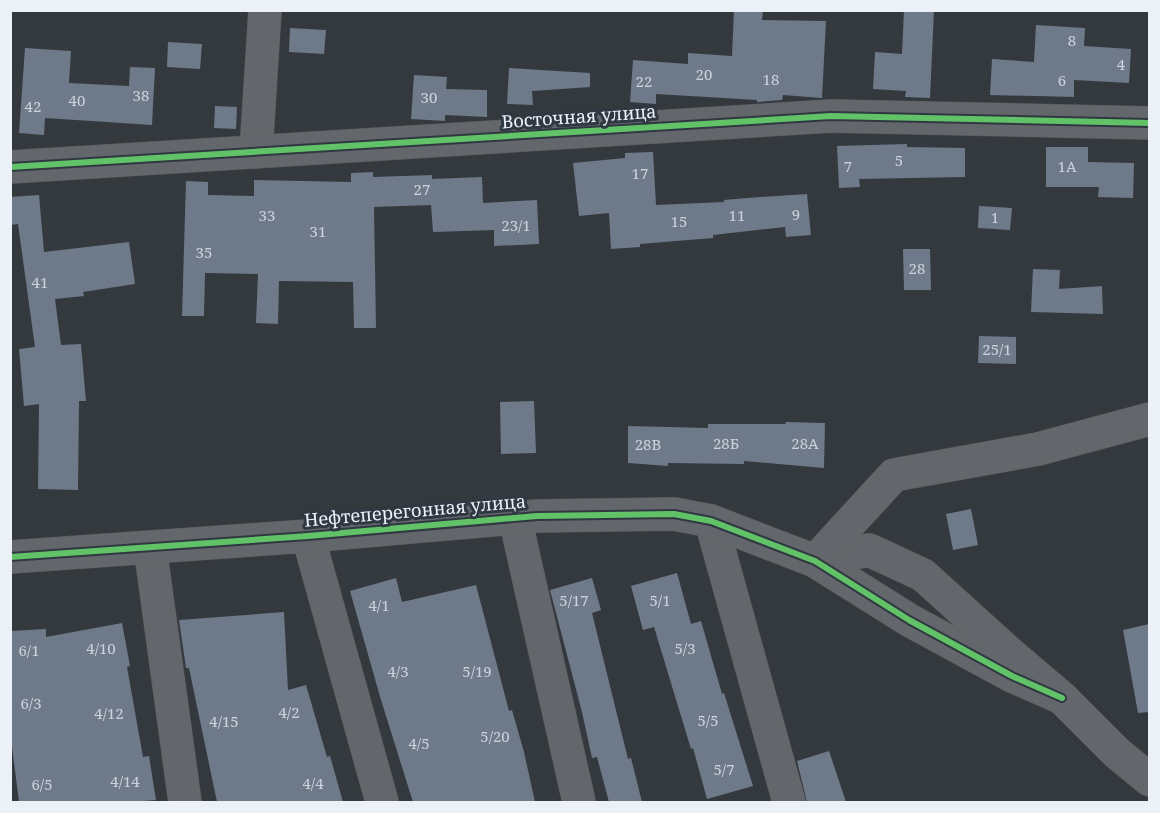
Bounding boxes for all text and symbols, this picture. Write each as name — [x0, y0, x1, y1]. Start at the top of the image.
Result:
house number: 8 — [1068, 30, 1076, 50]
house number: 4 — [1117, 54, 1126, 74]
house number: 20 — [696, 64, 712, 84]
house number: 18 — [763, 69, 779, 89]
house number: 6 — [1058, 70, 1066, 90]
house number: 22 — [636, 71, 652, 91]
house number: 38 — [133, 85, 149, 105]
house number: 30 — [421, 87, 437, 107]
house number: 40 — [69, 90, 85, 110]
house number: 42 — [25, 96, 41, 116]
street label: Восточная улица — [501, 99, 657, 133]
house number: 5 — [895, 150, 903, 170]
house number: 7 — [844, 156, 852, 176]
house number: 1А — [1058, 156, 1077, 176]
house number: 17 — [632, 163, 648, 183]
house number: 27 — [414, 179, 430, 199]
house number: 9 — [792, 204, 800, 224]
house number: 33 — [259, 205, 275, 225]
house number: 11 — [729, 205, 745, 225]
house number: 1 — [991, 207, 999, 227]
house number: 15 — [671, 211, 687, 231]
house number: 23/1 — [501, 215, 531, 235]
house number: 31 — [310, 221, 326, 241]
house number: 35 — [196, 242, 212, 262]
house number: 28 — [909, 258, 925, 278]
house number: 41 — [32, 272, 48, 292]
house number: 25/1 — [982, 339, 1012, 359]
house number: 28Б — [713, 433, 739, 453]
house number: 28А — [791, 433, 819, 453]
house number: 28В — [635, 434, 661, 454]
street label: Нефтеперегонная улица — [303, 488, 527, 532]
house number: 5/17 — [559, 590, 589, 610]
house number: 5/1 — [649, 590, 671, 610]
house number: 4/1 — [368, 595, 390, 615]
house number: 4/10 — [86, 638, 116, 658]
house number: 5/3 — [674, 638, 696, 658]
house number: 6/1 — [18, 640, 40, 660]
house number: 4/3 — [387, 661, 409, 681]
house number: 5/19 — [462, 661, 492, 681]
house number: 6/3 — [20, 693, 42, 713]
house number: 4/2 — [278, 702, 300, 722]
house number: 4/12 — [94, 703, 124, 723]
house number: 5/5 — [697, 710, 719, 730]
house number: 4/15 — [209, 711, 239, 731]
house number: 5/20 — [480, 726, 510, 746]
house number: 4/5 — [408, 733, 430, 753]
house number: 5/7 — [713, 759, 735, 779]
house number: 4/14 — [110, 771, 140, 791]
house number: 4/4 — [302, 773, 324, 793]
house number: 6/5 — [31, 774, 53, 794]

